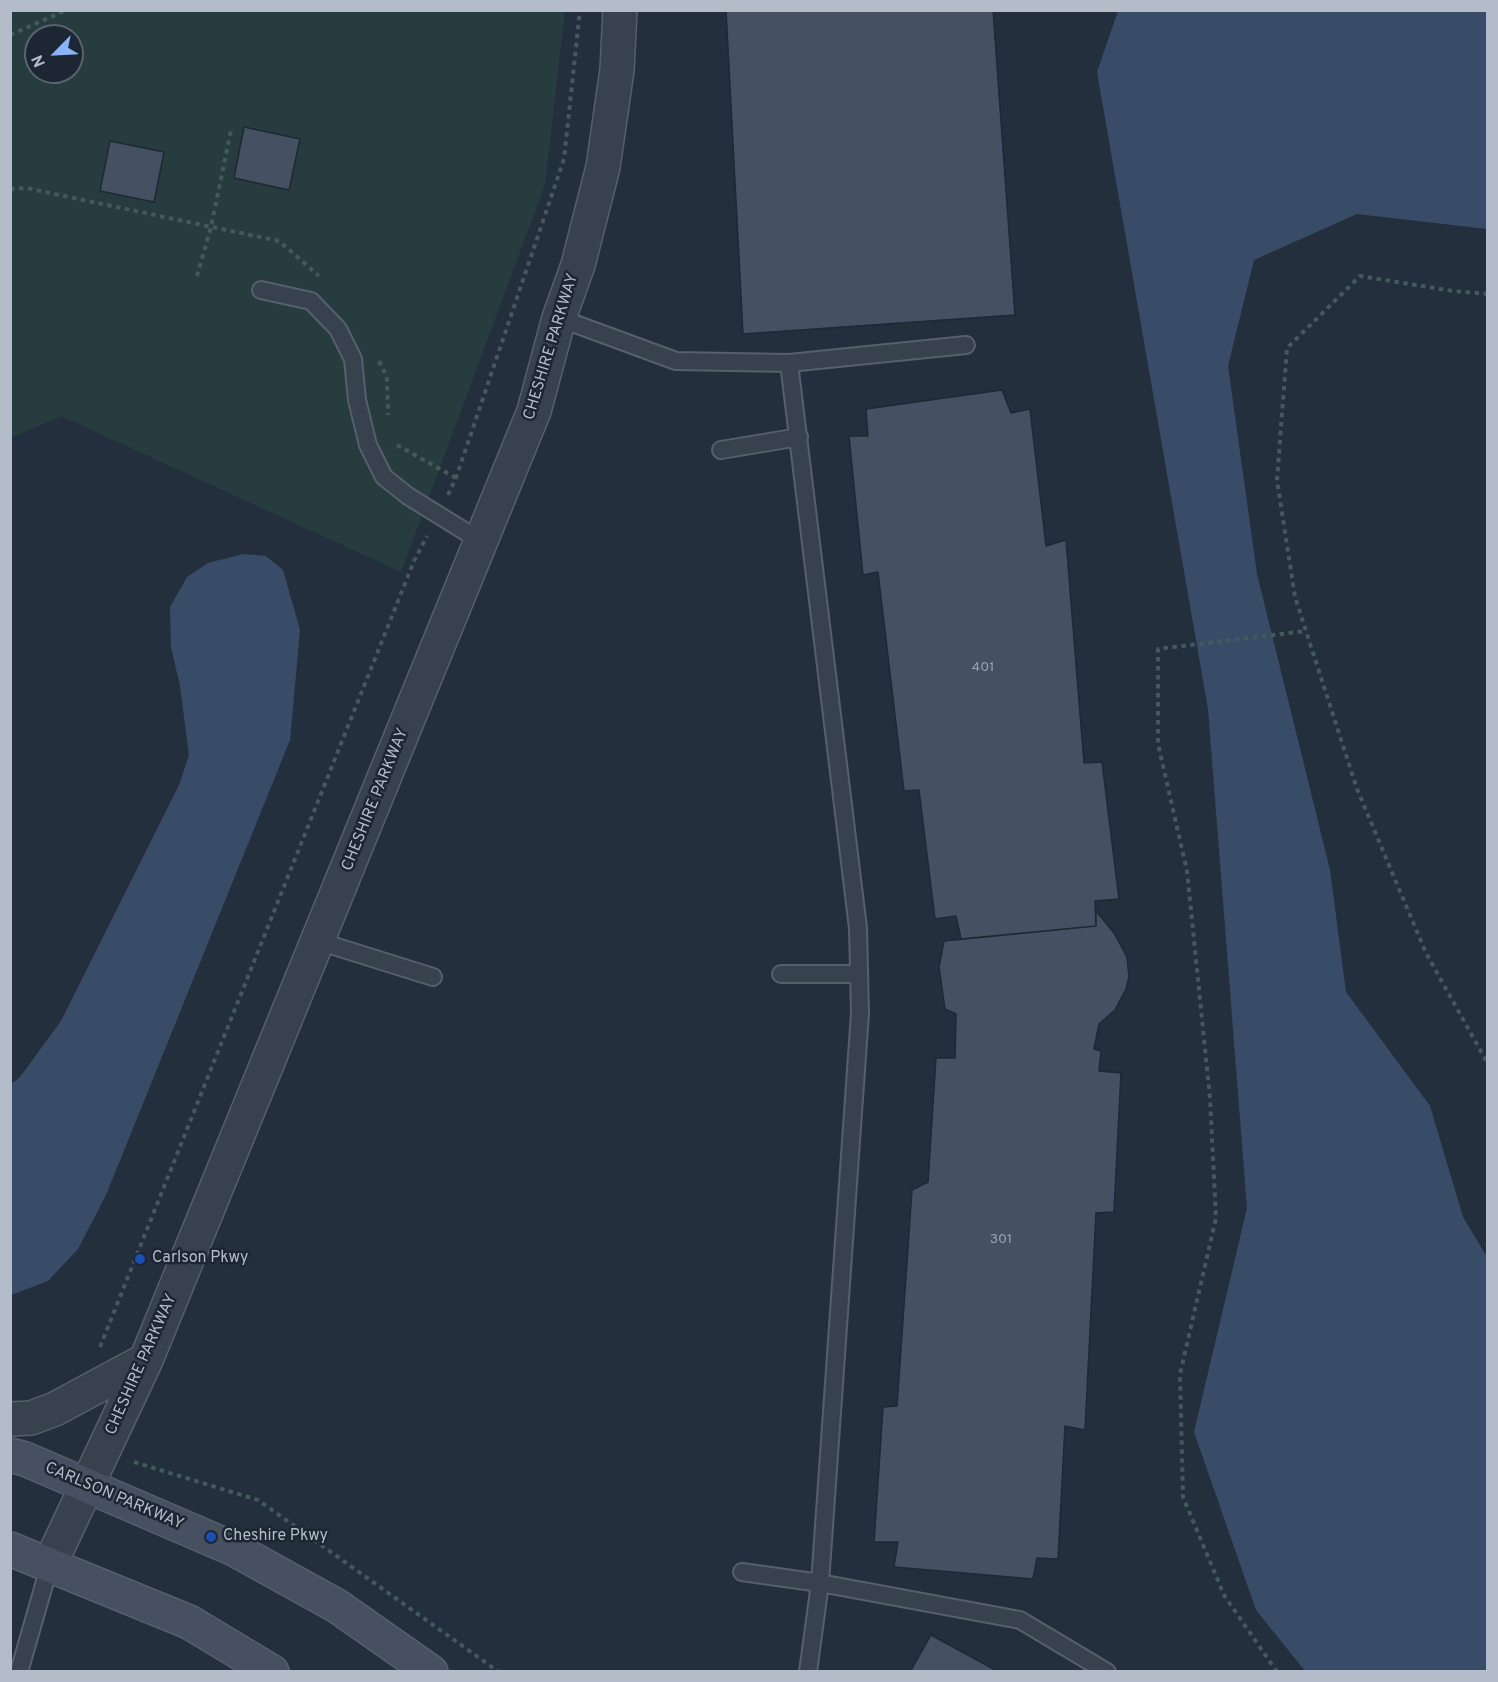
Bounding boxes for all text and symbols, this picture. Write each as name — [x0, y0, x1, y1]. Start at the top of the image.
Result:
north arrow — [24, 24, 84, 84]
text: N — [28, 51, 51, 70]
street label: CHESHIRE PARKWAY — [521, 271, 583, 423]
house number: 401 — [972, 660, 994, 676]
street label: CHESHIRE PARKWAY — [339, 726, 413, 874]
house number: 301 — [990, 1232, 1012, 1248]
place label: Carlson Pkwy — [152, 1249, 249, 1269]
marker: Carlson Pkwy — [133, 1252, 147, 1266]
street label: CHESHIRE PARKWAY — [102, 1292, 182, 1438]
street label: CARLSON PARKWAY — [42, 1459, 186, 1535]
place label: Cheshire Pkwy — [223, 1527, 328, 1547]
marker: Cheshire Pkwy — [204, 1530, 218, 1544]

